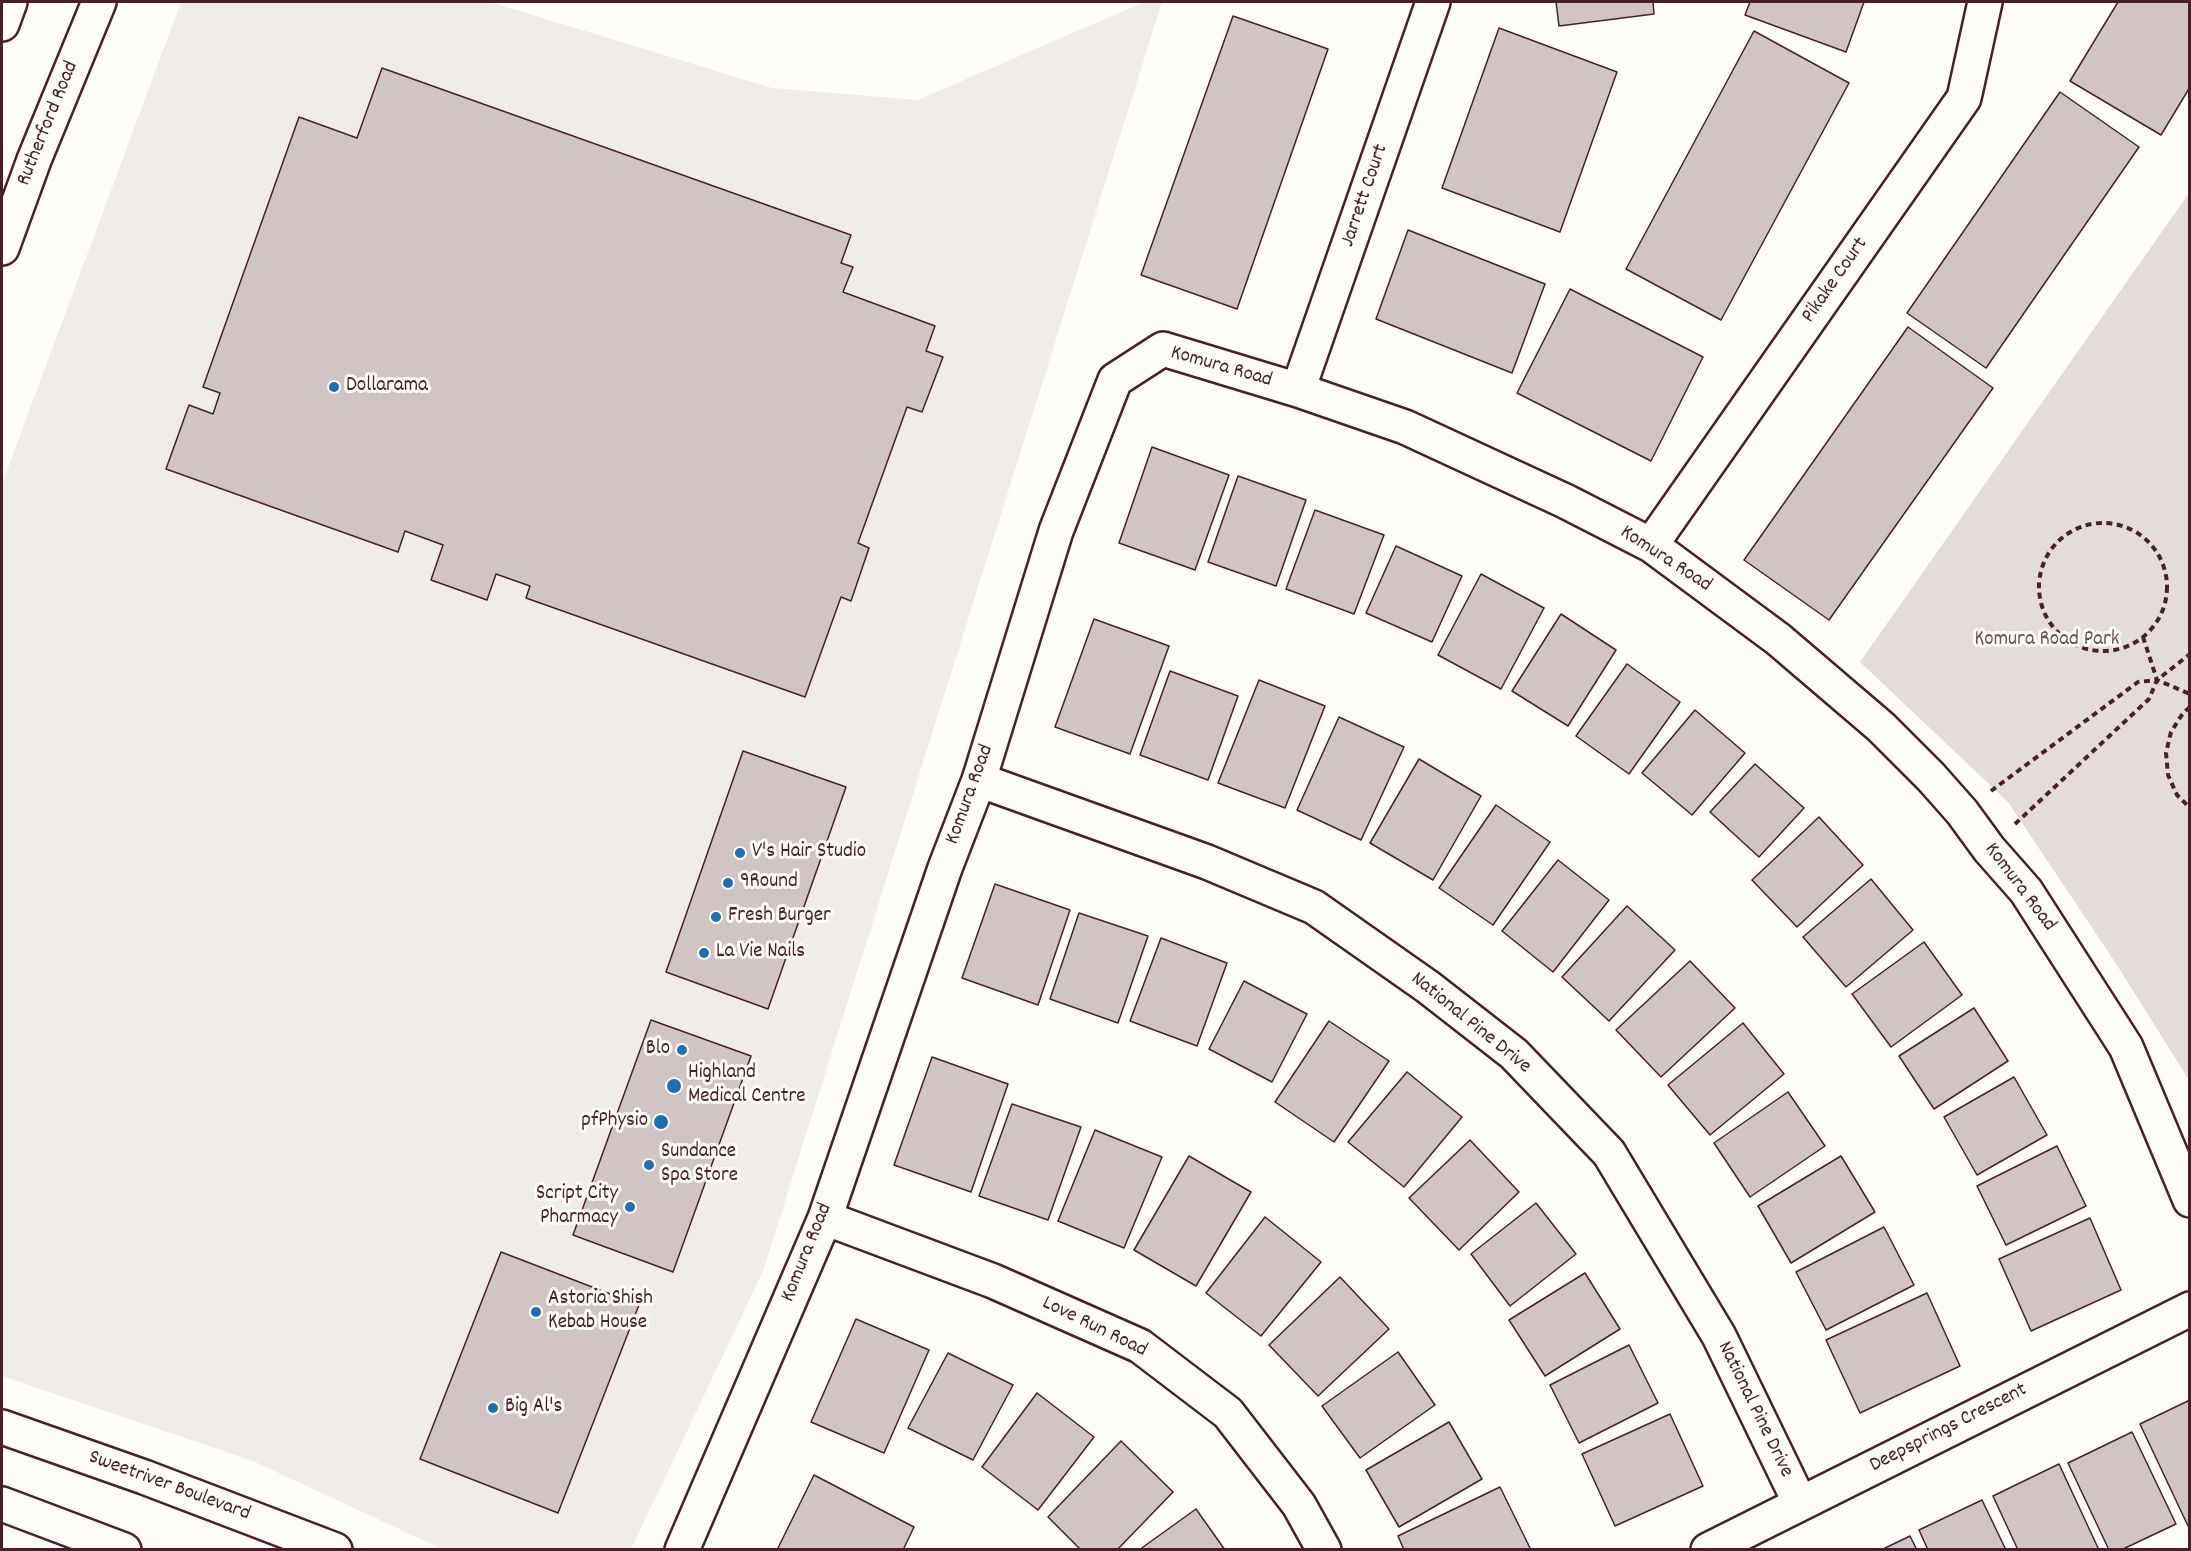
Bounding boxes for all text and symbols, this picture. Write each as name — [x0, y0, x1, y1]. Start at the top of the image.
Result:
street label: Rutherford Road — [13, 58, 85, 190]
street label: Jarrett Court — [1337, 141, 1395, 251]
street label: Pikake Court — [1797, 233, 1875, 329]
street label: Komura Road — [1167, 342, 1275, 394]
place label: Dollarama — [346, 374, 428, 400]
marker: Dollarama — [327, 380, 341, 394]
street label: Komura Road — [1614, 521, 1716, 599]
park label: Komura Road Park — [1975, 628, 2119, 654]
street label: Komura Road — [941, 742, 1001, 848]
street label: Komura Road — [1978, 839, 2060, 937]
place label: V's Hair Studio — [752, 840, 866, 866]
marker: V's Hair Studio — [733, 846, 747, 860]
place label: 9Round — [740, 870, 798, 896]
marker: 9Round — [721, 876, 735, 890]
place label: Fresh Burger — [728, 904, 831, 930]
marker: Fresh Burger — [709, 910, 723, 924]
place label: La Vie Nails — [716, 940, 805, 966]
marker: La Vie Nails — [697, 946, 711, 960]
street label: National Pine Drive — [1405, 968, 1535, 1080]
place label: Blo — [646, 1037, 670, 1063]
marker: Blo — [675, 1043, 689, 1057]
place label: Highland Medical Centre — [688, 1061, 805, 1111]
marker: Highland Medical Centre — [665, 1077, 683, 1095]
place label: pfPhysio — [581, 1109, 648, 1135]
marker: pfPhysio — [652, 1113, 670, 1131]
place label: Sundance Spa Store — [661, 1140, 738, 1190]
marker: Sundance Spa Store — [642, 1158, 656, 1172]
place label: Script City Pharmacy — [536, 1182, 618, 1232]
marker: Script City Pharmacy — [623, 1200, 637, 1214]
street label: Komura Road — [777, 1200, 839, 1306]
place label: Astoria Shish Kebab House — [548, 1287, 653, 1337]
street label: Love Run Road — [1037, 1292, 1151, 1364]
marker: Astoria Shish Kebab House — [529, 1305, 543, 1319]
street label: National Pine Drive — [1710, 1338, 1798, 1482]
street label: Deepsprings Crescent — [1866, 1378, 2032, 1480]
place label: Big Al's — [505, 1395, 562, 1421]
marker: Big Al's — [486, 1401, 500, 1415]
street label: Sweetriver Boulevard — [85, 1446, 253, 1528]

